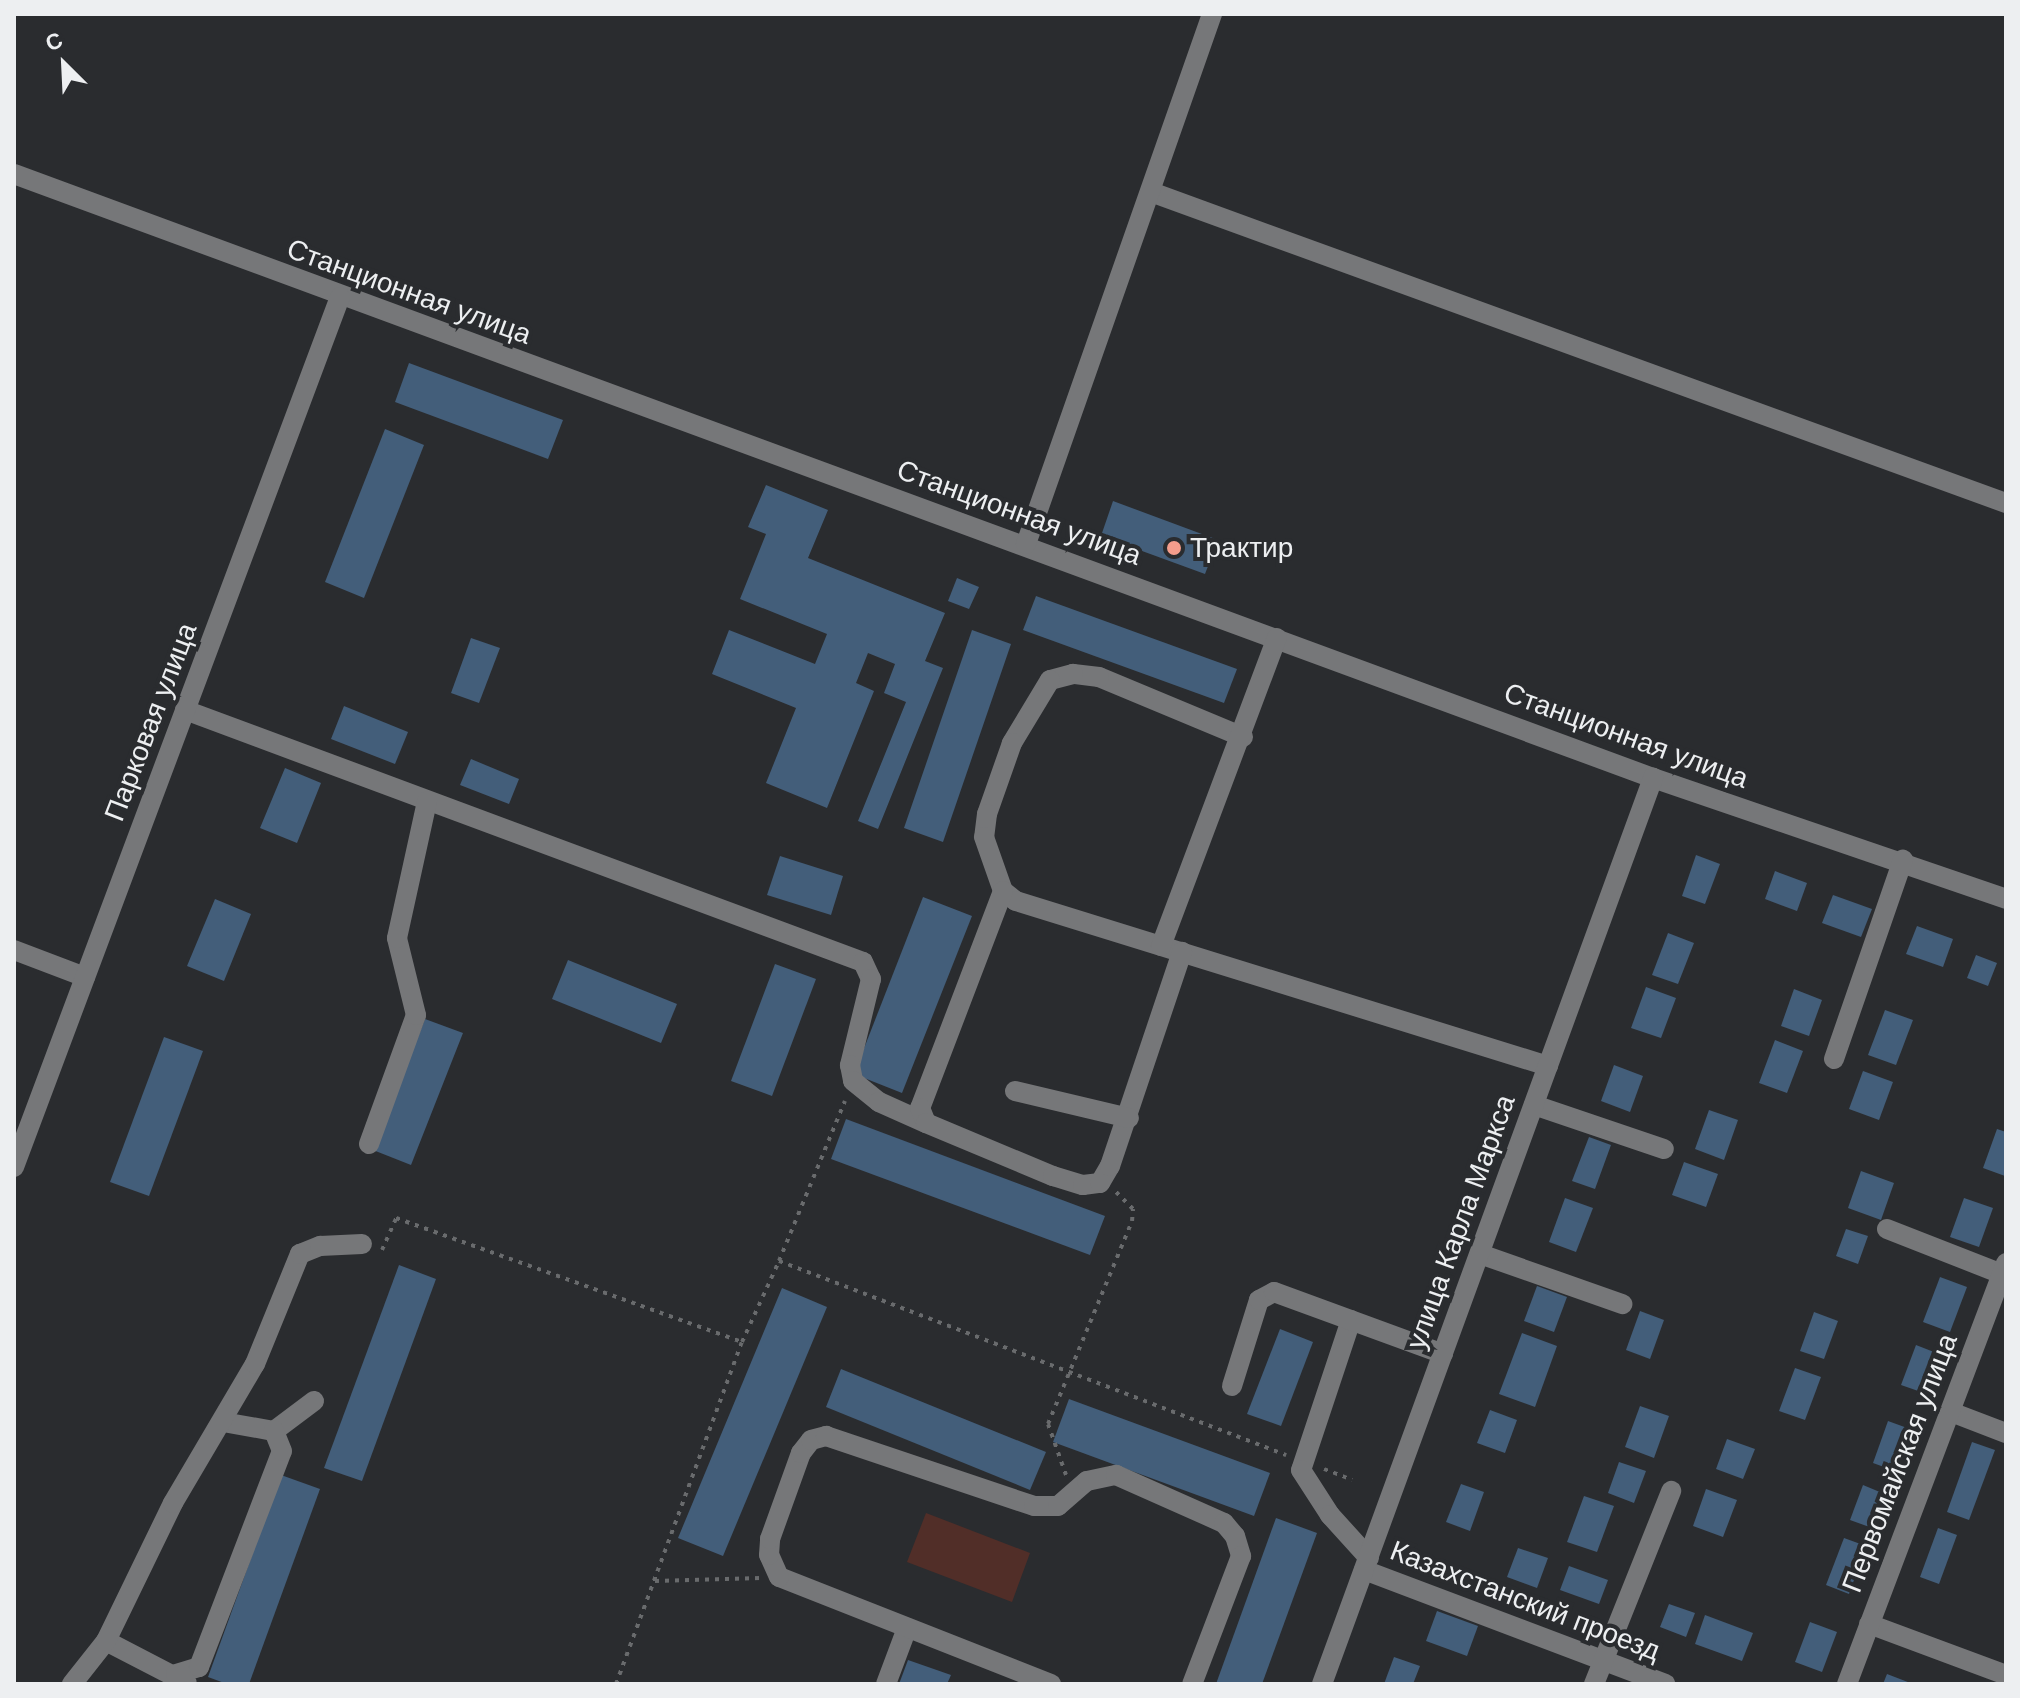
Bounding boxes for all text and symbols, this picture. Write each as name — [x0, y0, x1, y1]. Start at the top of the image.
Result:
north arrow — [24, 24, 104, 104]
text: С — [42, 27, 66, 56]
street label: Станционная улица — [282, 232, 536, 352]
street label: Станционная улица — [892, 453, 1146, 573]
place label: Трактир — [1190, 531, 1293, 565]
marker: Трактир — [1165, 539, 1183, 557]
street label: Парковая улица — [98, 618, 204, 826]
street label: Станционная улица — [1499, 676, 1753, 796]
street label: улица Карла Маркса — [1399, 1090, 1523, 1354]
street label: Первомайская улица — [1835, 1329, 1965, 1597]
street label: Казахстанский проезд — [1385, 1534, 1665, 1668]

